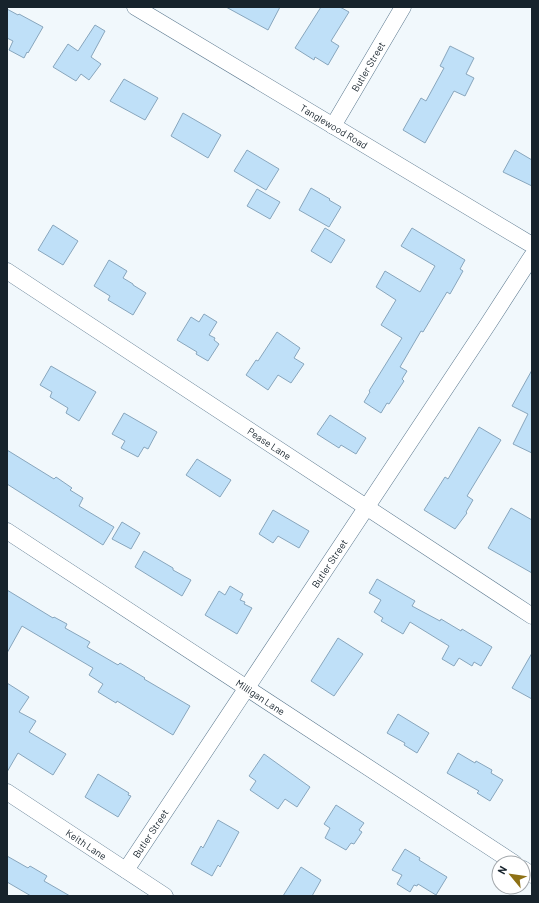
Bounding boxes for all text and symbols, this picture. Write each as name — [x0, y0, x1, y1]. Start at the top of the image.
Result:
street label: Butler Street — [349, 39, 387, 94]
street label: Tanglewood Road — [298, 101, 370, 151]
street label: Pease Lane — [245, 425, 294, 462]
street label: Butler Street — [309, 536, 350, 590]
street label: Milligan Lane — [234, 677, 287, 717]
street label: Butler Street — [130, 806, 171, 860]
street label: Keith Lane — [64, 826, 109, 862]
north arrow — [491, 855, 531, 895]
text: N — [494, 864, 509, 876]

